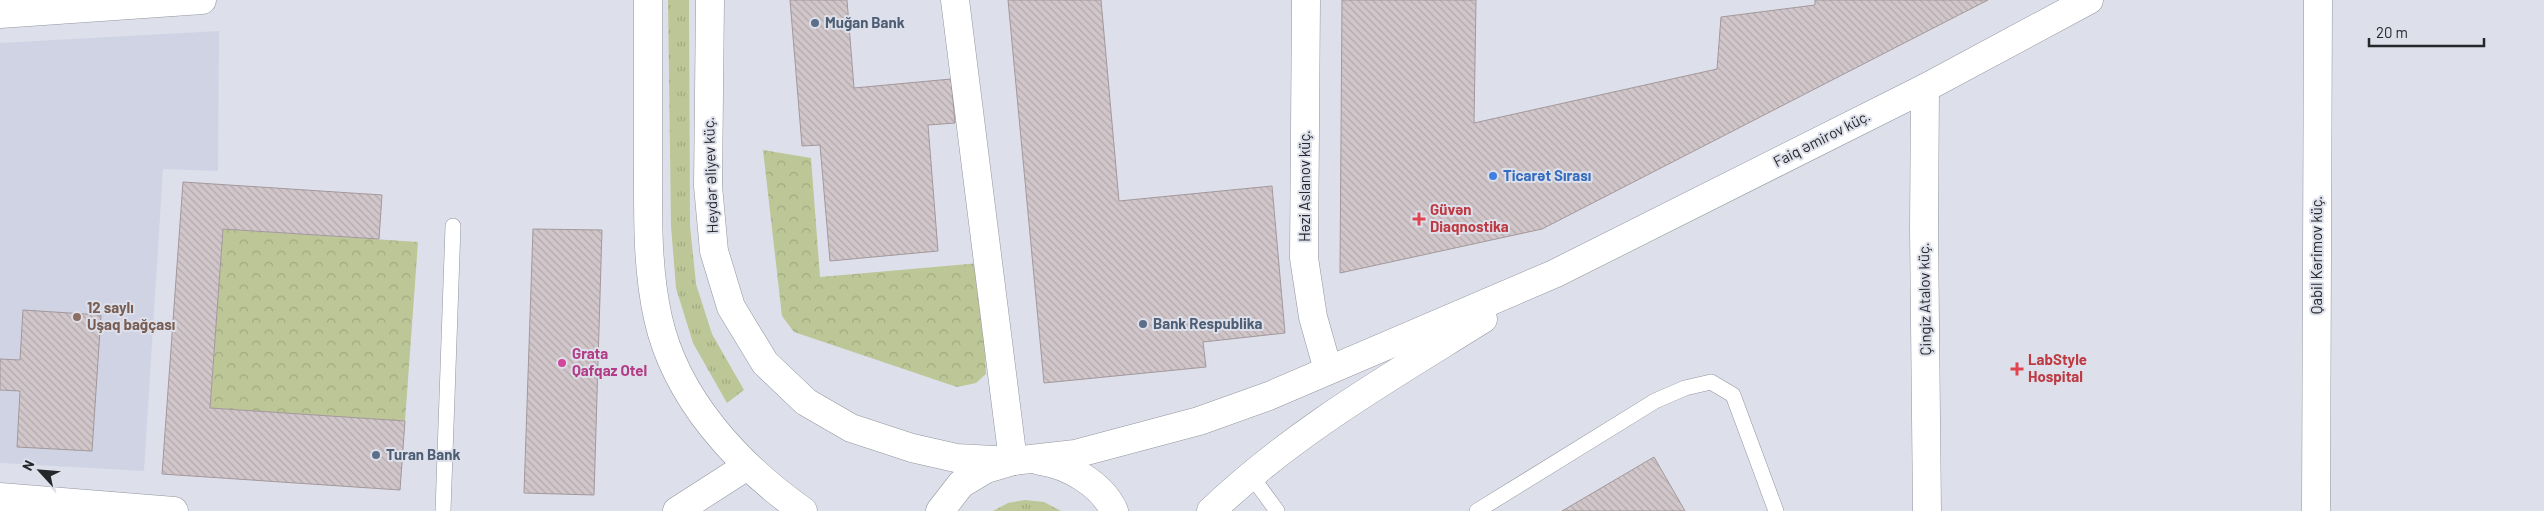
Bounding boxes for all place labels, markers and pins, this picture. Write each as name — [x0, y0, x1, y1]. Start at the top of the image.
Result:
place label: Muğan Bank — [825, 13, 905, 31]
marker: Muğan Bank — [809, 17, 821, 29]
place label: Ticarət Sırası — [1503, 166, 1591, 184]
marker: Ticarət Sırası — [1487, 170, 1499, 182]
place label: Güvən Diaqnostika — [1430, 200, 1509, 235]
marker: Güvən Diaqnostika — [1412, 212, 1426, 226]
place label: 12 saylı Uşaq bağçası — [87, 298, 175, 333]
marker: 12 saylı Uşaq bağçası — [71, 311, 83, 323]
place label: Bank Respublika — [1153, 314, 1262, 332]
marker: Bank Respublika — [1137, 318, 1149, 330]
place label: Grata Qafqaz Otel — [572, 344, 647, 379]
place label: LabStyle Hospital — [2028, 350, 2087, 385]
marker: Grata Qafqaz Otel — [556, 357, 568, 369]
marker: LabStyle Hospital — [2010, 362, 2024, 376]
place label: Turan Bank — [386, 445, 460, 463]
marker: Turan Bank — [370, 449, 382, 461]

